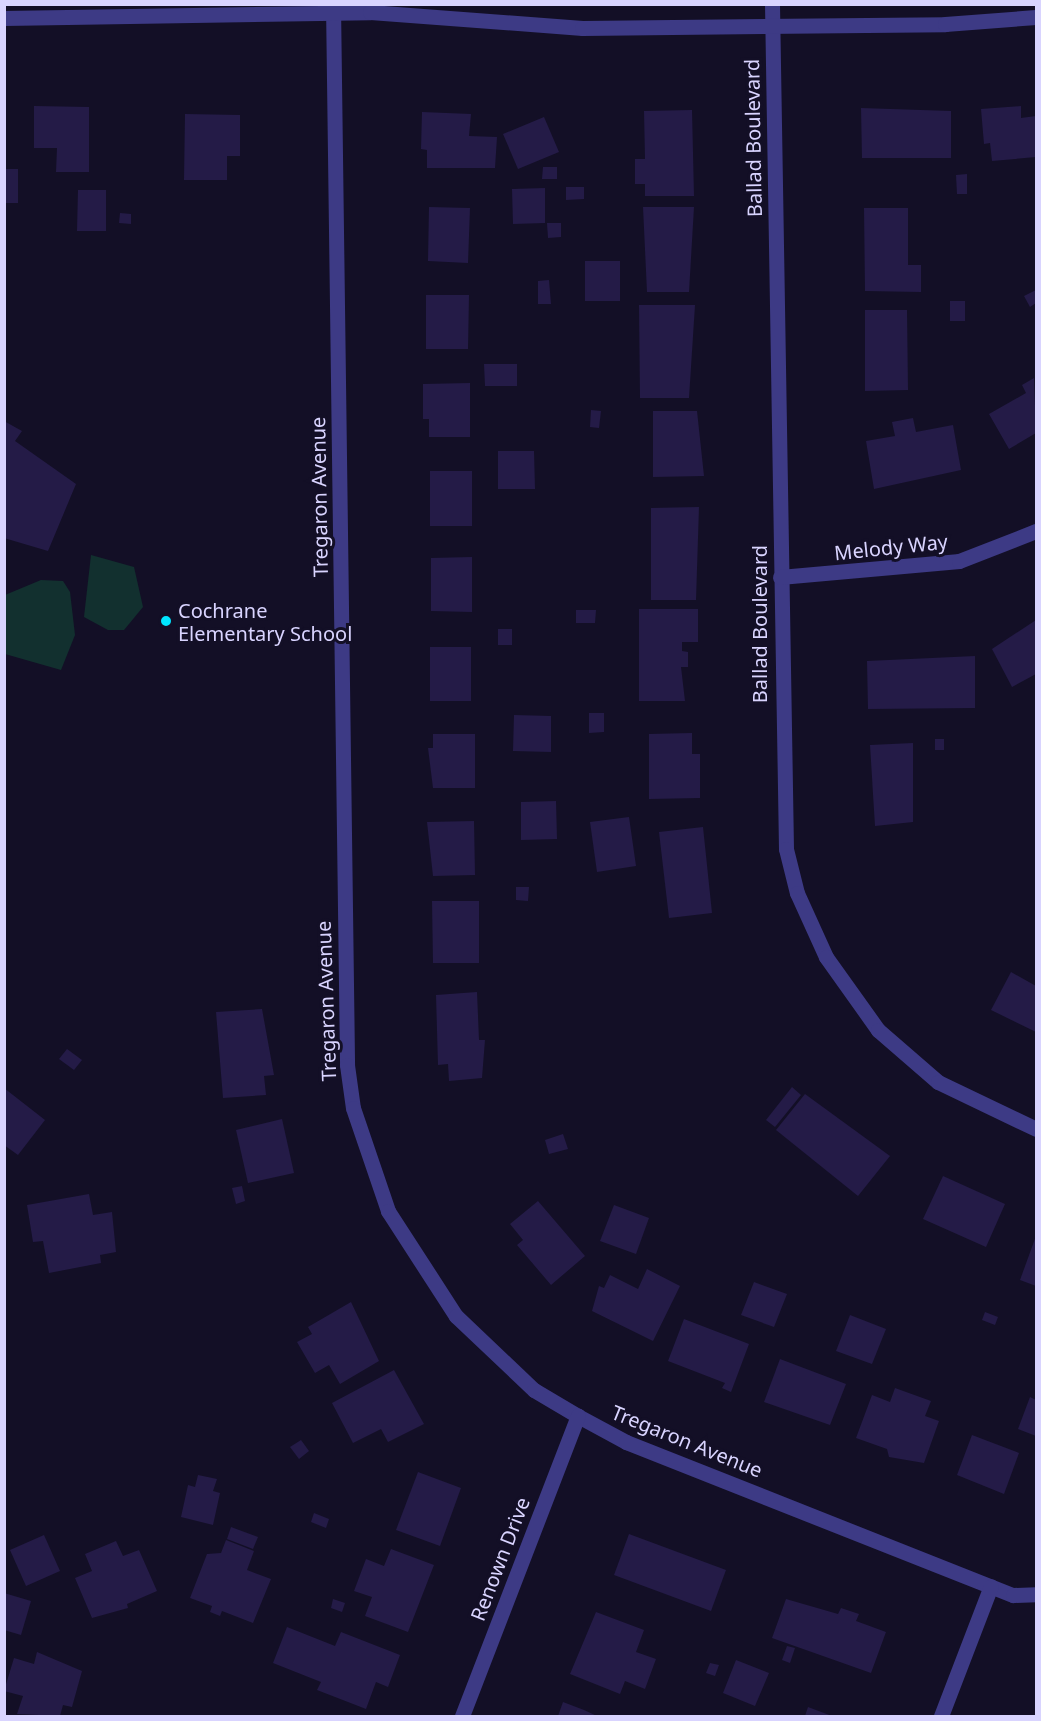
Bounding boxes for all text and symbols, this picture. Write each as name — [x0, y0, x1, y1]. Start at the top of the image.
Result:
street label: Ballad Boulevard — [740, 59, 766, 217]
street label: Tregaron Avenue — [306, 417, 332, 577]
street label: Melody Way — [833, 529, 949, 565]
street label: Ballad Boulevard — [747, 545, 771, 703]
place label: Cochrane Elementary School — [178, 598, 352, 645]
marker: Cochrane Elementary School — [159, 614, 173, 628]
street label: Tregaron Avenue — [311, 920, 341, 1082]
street label: Tregaron Avenue — [608, 1400, 766, 1482]
street label: Renown Drive — [465, 1494, 535, 1624]

